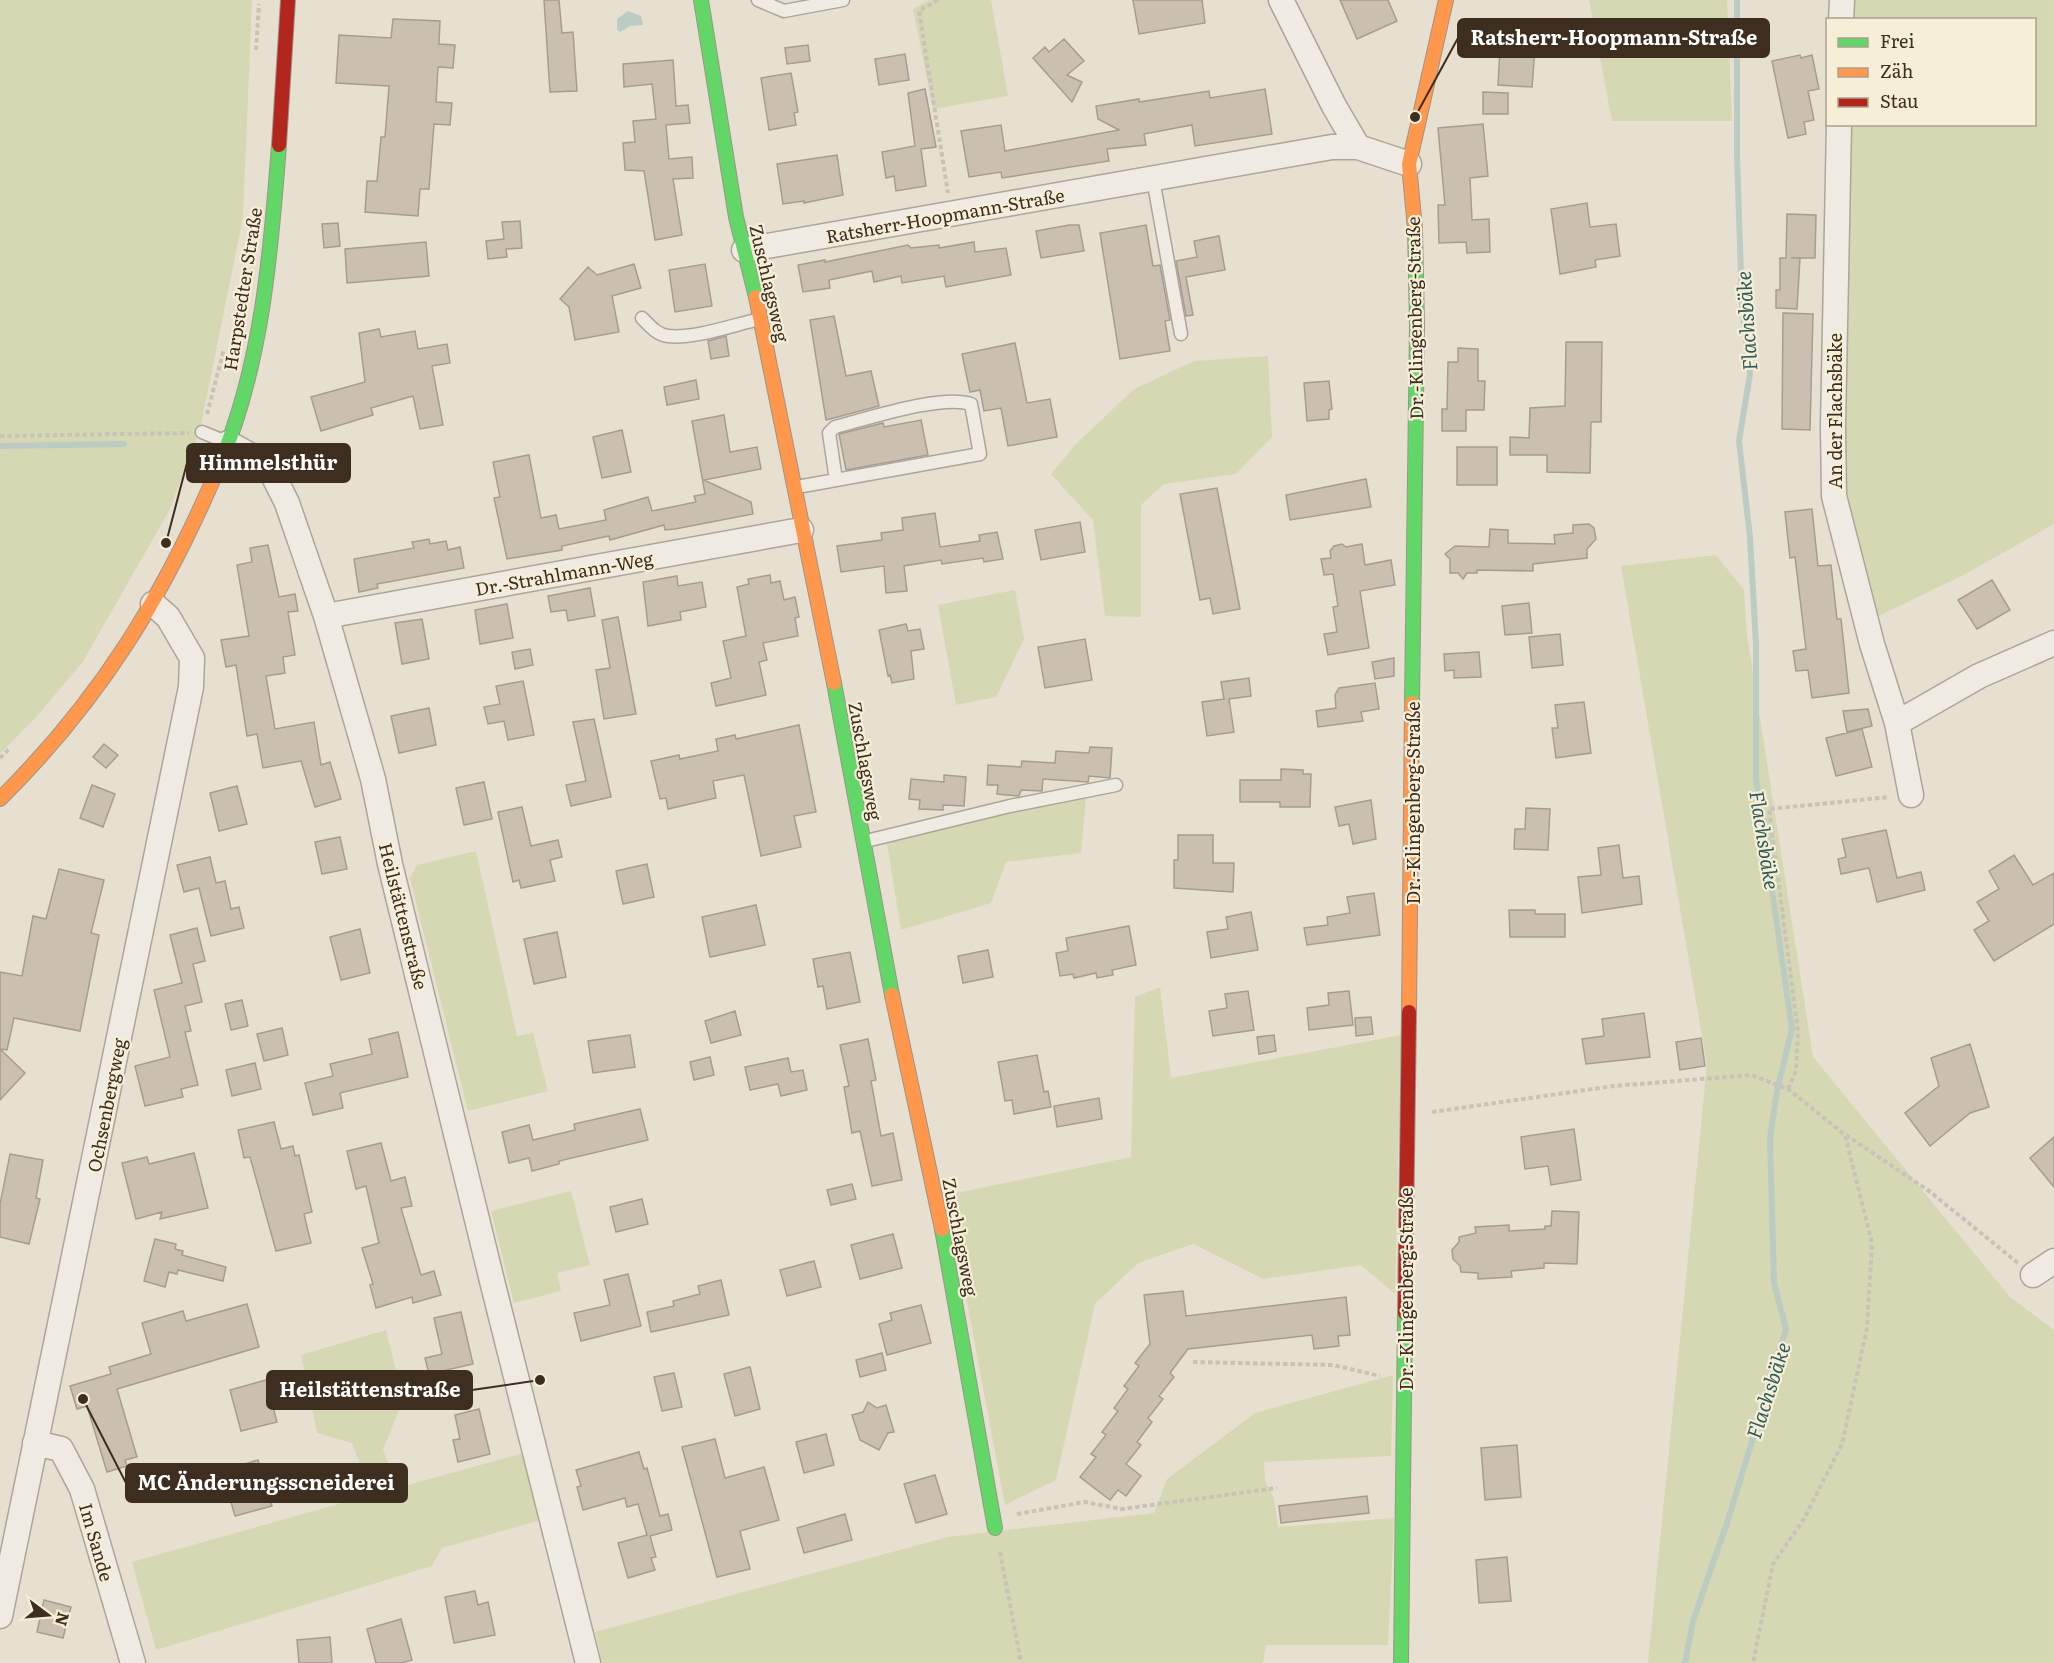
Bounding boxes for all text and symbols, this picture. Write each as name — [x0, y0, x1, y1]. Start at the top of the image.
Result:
legend — [1826, 18, 2036, 126]
callout: Ratsherr-Hoopmann-Straße — [1458, 19, 1769, 57]
text: Ratsherr-Hoopmann-Straße — [1471, 21, 1757, 51]
text: Frei — [1880, 27, 1914, 54]
text: Zäh — [1880, 57, 1914, 84]
text: Stau — [1880, 87, 1918, 114]
street label: Ratsherr-Hoopmann-Straße — [824, 181, 1066, 249]
street label: Harpstedter Straße — [216, 205, 268, 373]
street label: Dr.-Klingenberg-Straße — [1399, 216, 1429, 420]
street label: Zuschlagsweg — [743, 221, 797, 345]
water label: Flachsbäke — [1727, 270, 1763, 372]
street label: An der Flachsbäke — [1821, 333, 1848, 489]
callout: Himmelsthür — [187, 444, 350, 482]
text: Himmelsthür — [199, 446, 337, 476]
street label: Dr.-Strahlmann-Weg — [473, 544, 656, 602]
street label: Zuschlagsweg — [842, 699, 890, 823]
street label: Dr.-Klingenberg-Straße — [1399, 701, 1426, 905]
water label: Flachsbäke — [1743, 788, 1789, 892]
street label: Heilstättenstraße — [373, 840, 435, 992]
street label: Ochsenbergweg — [80, 1035, 132, 1174]
street label: Zuschlagsweg — [936, 1175, 986, 1299]
street label: Dr.-Klingenberg-Straße — [1392, 1187, 1419, 1391]
water label: Flachsbäke — [1737, 1338, 1797, 1442]
callout: Heilstättenstraße — [267, 1371, 472, 1409]
text: Heilstättenstraße — [279, 1373, 461, 1403]
callout: MC Änderungsscneiderei — [126, 1464, 407, 1502]
text: MC Änderungsscneiderei — [137, 1466, 395, 1496]
street label: Im Sande — [73, 1500, 121, 1584]
north arrow — [18, 1585, 78, 1645]
text: N — [50, 1610, 77, 1629]

